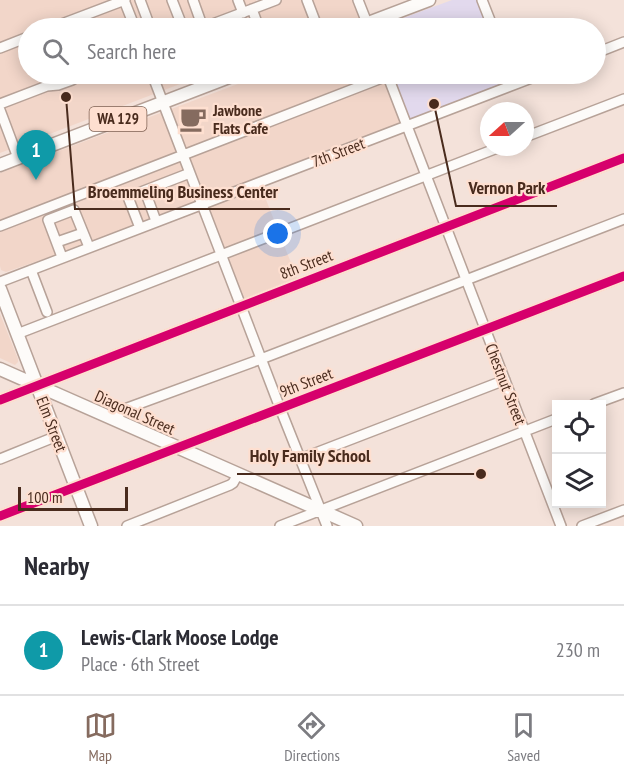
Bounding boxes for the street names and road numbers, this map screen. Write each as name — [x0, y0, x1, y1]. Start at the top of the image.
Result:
road number: WA 129 — [90, 107, 146, 131]
street label: 7th Street — [309, 133, 368, 171]
street label: 8th Street — [277, 245, 336, 283]
street label: Chestnut Street — [481, 340, 531, 428]
street label: 9th Street — [277, 363, 336, 401]
street label: Diagonal Street — [92, 385, 179, 439]
street label: Elm Street — [32, 394, 72, 455]

